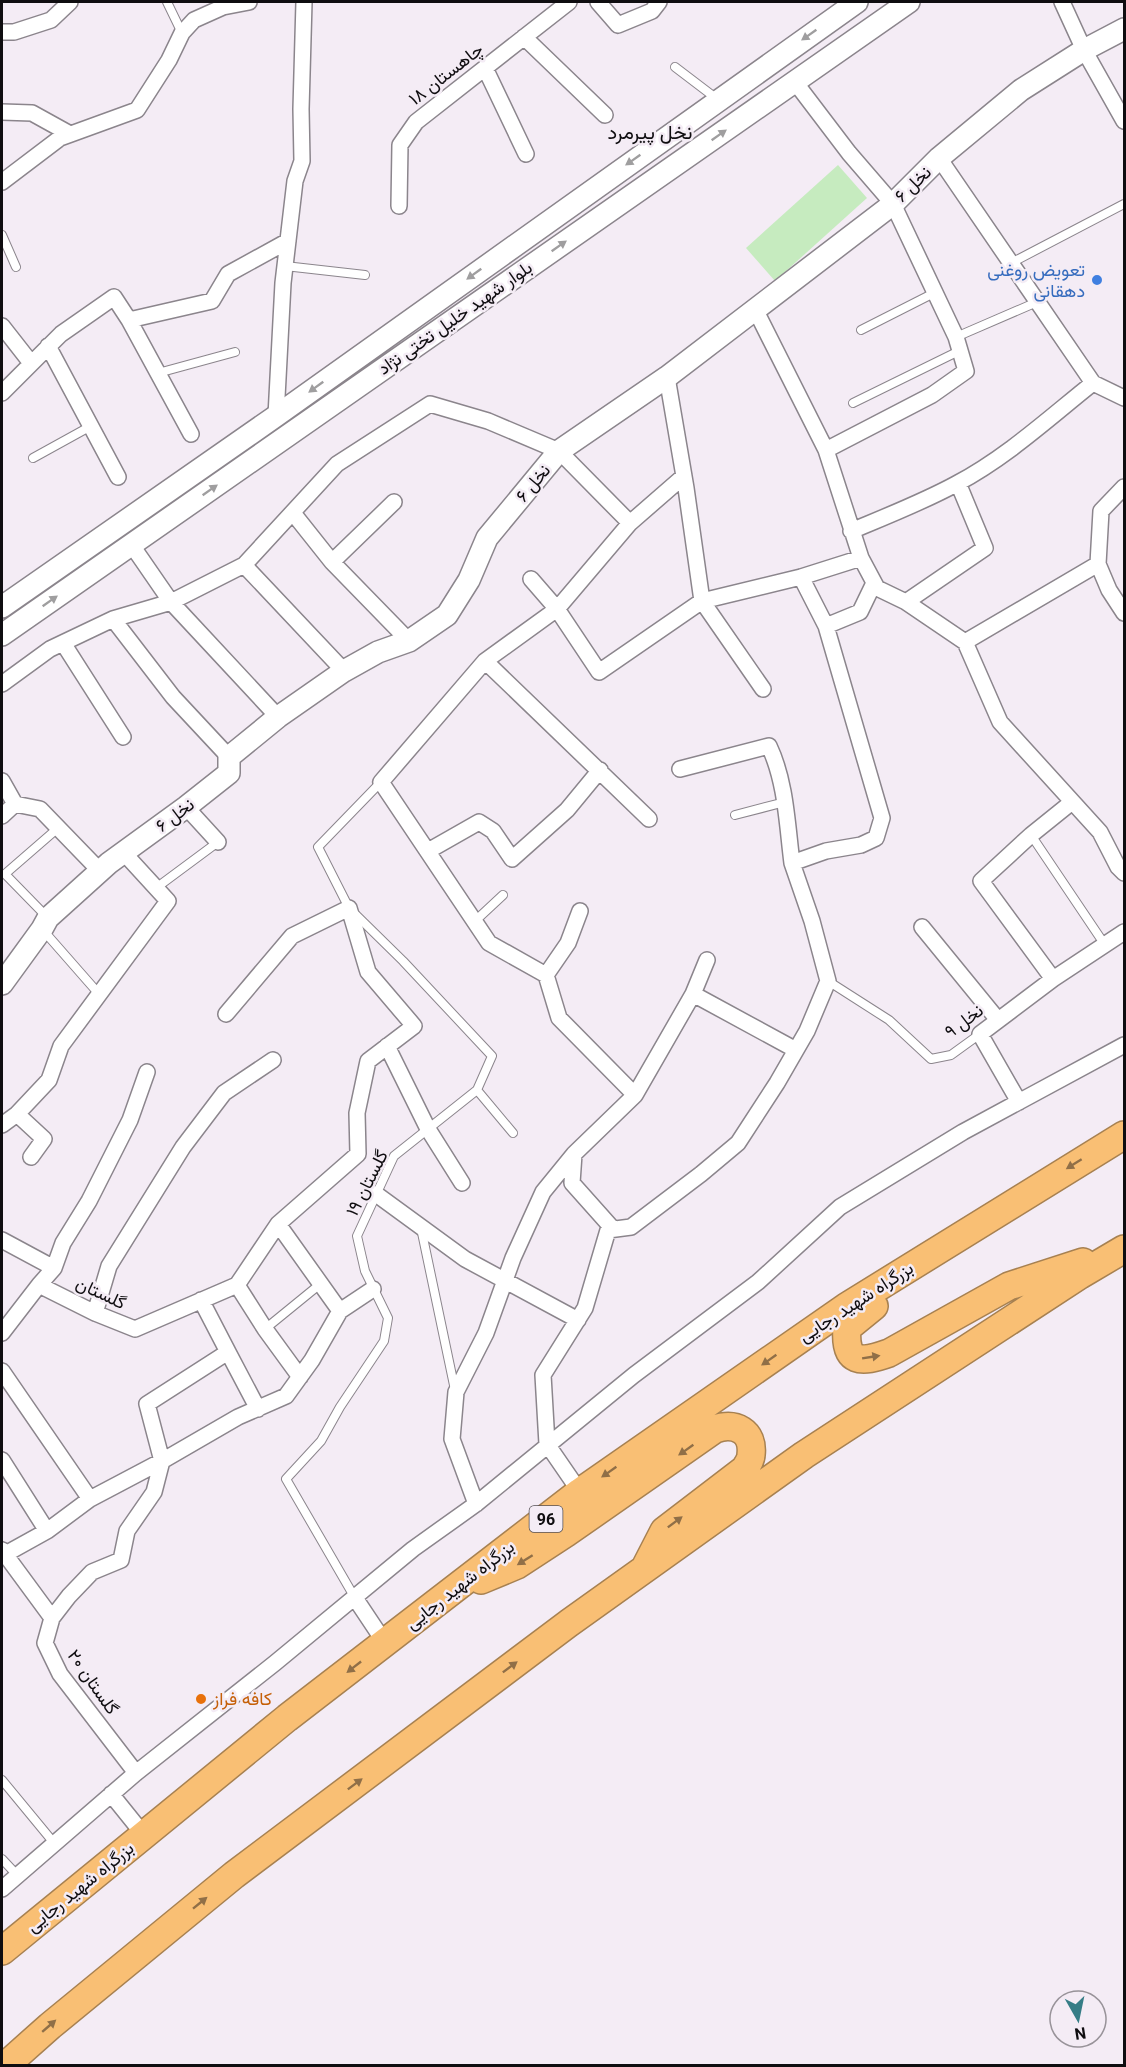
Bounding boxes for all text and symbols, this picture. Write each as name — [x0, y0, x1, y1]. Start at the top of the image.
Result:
one-way arrow — [801, 29, 817, 41]
street label: چاهستان ۱۸ — [404, 38, 488, 111]
district label: نخل پیرمرد — [607, 120, 693, 146]
one-way arrow — [711, 130, 727, 141]
one-way arrow — [626, 154, 642, 166]
street label: نخل ۶ — [890, 161, 936, 207]
one-way arrow — [551, 241, 567, 252]
street label: بلوار شهید خلیل تختی نژاد — [374, 256, 536, 380]
place label: تعویض روغنی دهقانی — [987, 259, 1085, 302]
one-way arrow — [467, 268, 483, 280]
marker: تعویض روغنی دهقانی — [1090, 273, 1104, 287]
one-way arrow — [308, 381, 324, 393]
street label: نخل ۶ — [511, 460, 555, 506]
one-way arrow — [201, 484, 217, 496]
one-way arrow — [41, 595, 57, 607]
street label: نخل ۶ — [151, 793, 199, 837]
street label: نخل ۹ — [940, 999, 988, 1043]
street label: گلستان ۱۹ — [341, 1146, 392, 1219]
one-way arrow — [1066, 1159, 1082, 1170]
street label: بزرگراه شهید رجایی — [795, 1257, 917, 1347]
street label: گلستان — [73, 1272, 130, 1313]
one-way arrow — [862, 1353, 881, 1362]
one-way arrow — [761, 1354, 777, 1366]
one-way arrow — [678, 1444, 694, 1456]
one-way arrow — [601, 1466, 617, 1478]
road number: 96 — [530, 1506, 562, 1532]
one-way arrow — [668, 1516, 683, 1528]
street label: بزرگراه شهید رجایی — [401, 1536, 519, 1634]
one-way arrow — [517, 1554, 533, 1565]
street label: گلستان ۲۰ — [64, 1645, 123, 1718]
one-way arrow — [346, 1661, 362, 1673]
one-way arrow — [502, 1661, 518, 1673]
place label: کافه فراز — [212, 1688, 272, 1710]
marker: کافه فراز — [194, 1692, 208, 1706]
one-way arrow — [346, 1778, 362, 1790]
street label: بزرگراه شهید رجایی — [22, 1837, 138, 1937]
one-way arrow — [192, 1896, 208, 1909]
north arrow — [1048, 1989, 1108, 2049]
one-way arrow — [41, 2020, 57, 2033]
text: N — [1073, 2023, 1087, 2044]

